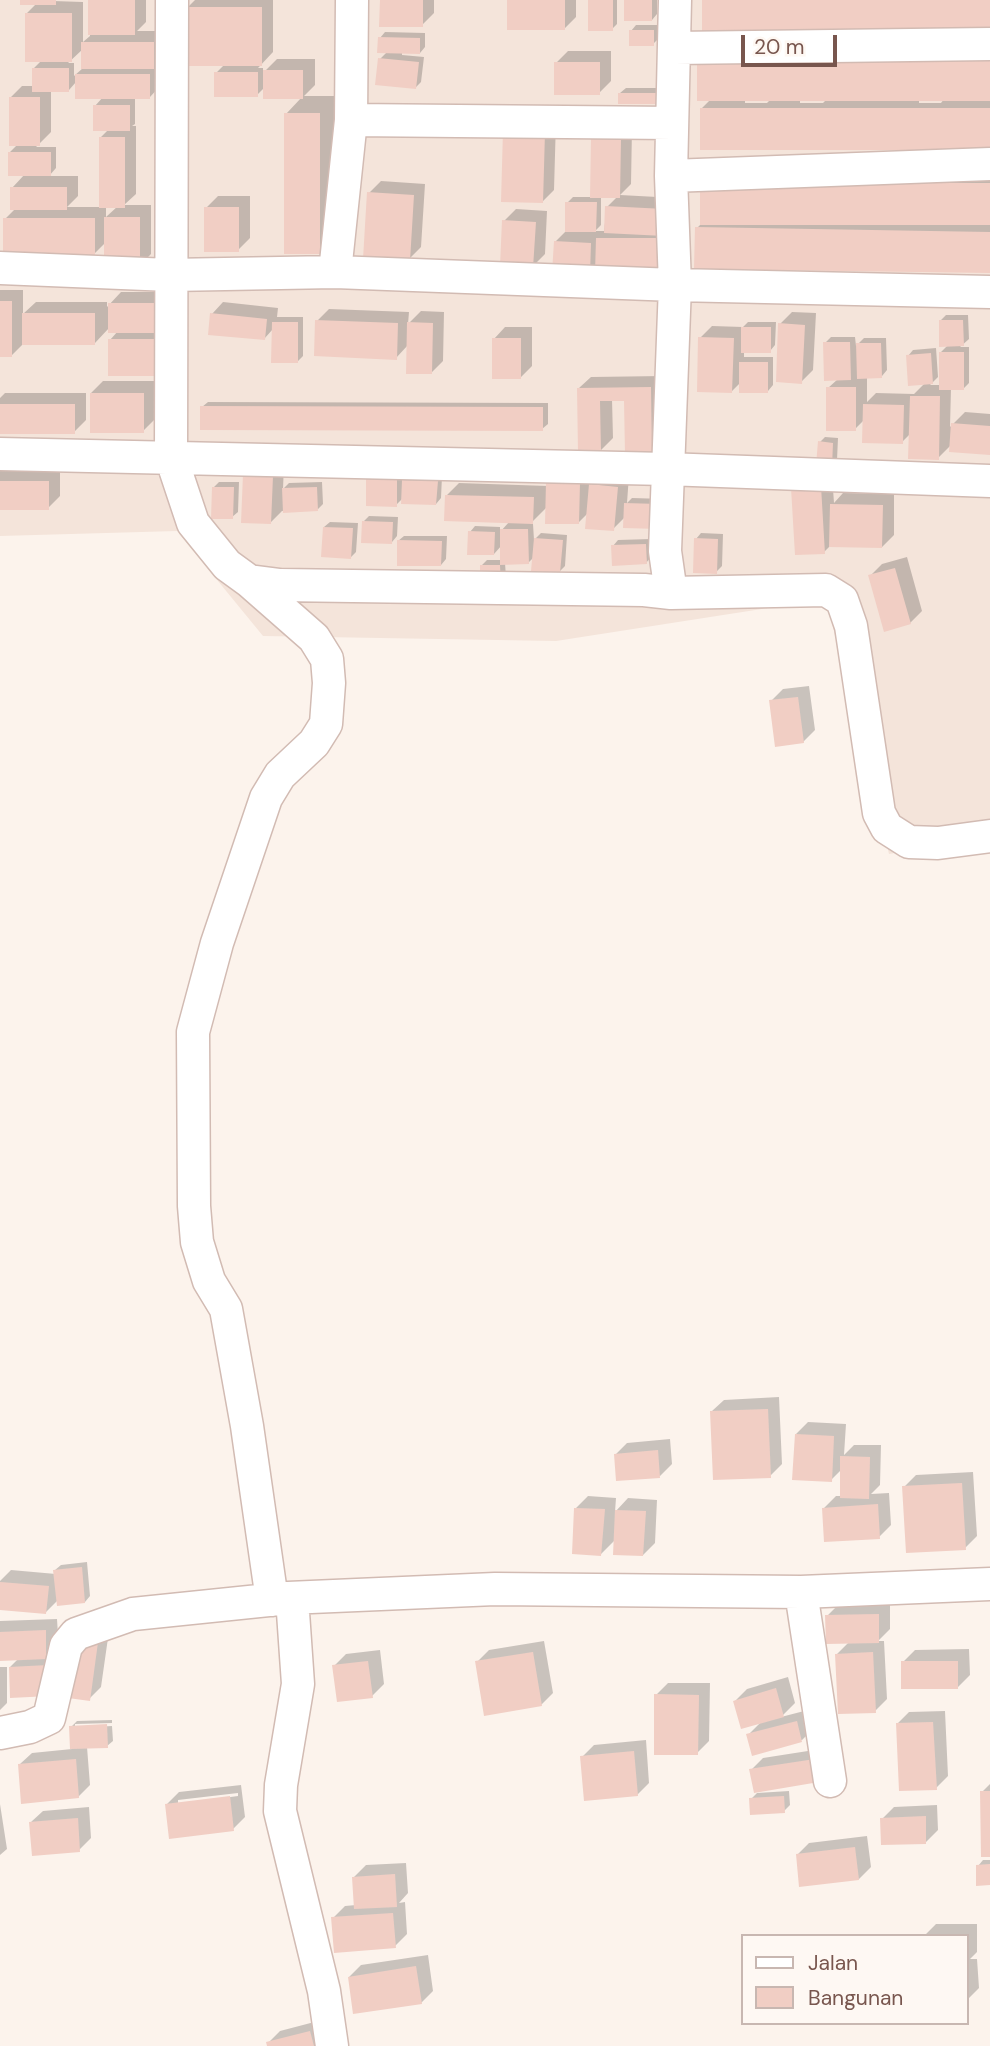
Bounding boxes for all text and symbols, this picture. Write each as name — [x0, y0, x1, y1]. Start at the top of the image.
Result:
scale bar — [745, 21, 841, 65]
text: 20 m — [754, 33, 805, 61]
legend — [741, 1934, 969, 2025]
text: Jalan — [808, 1949, 858, 1977]
text: Bangunan — [808, 1984, 903, 2012]

